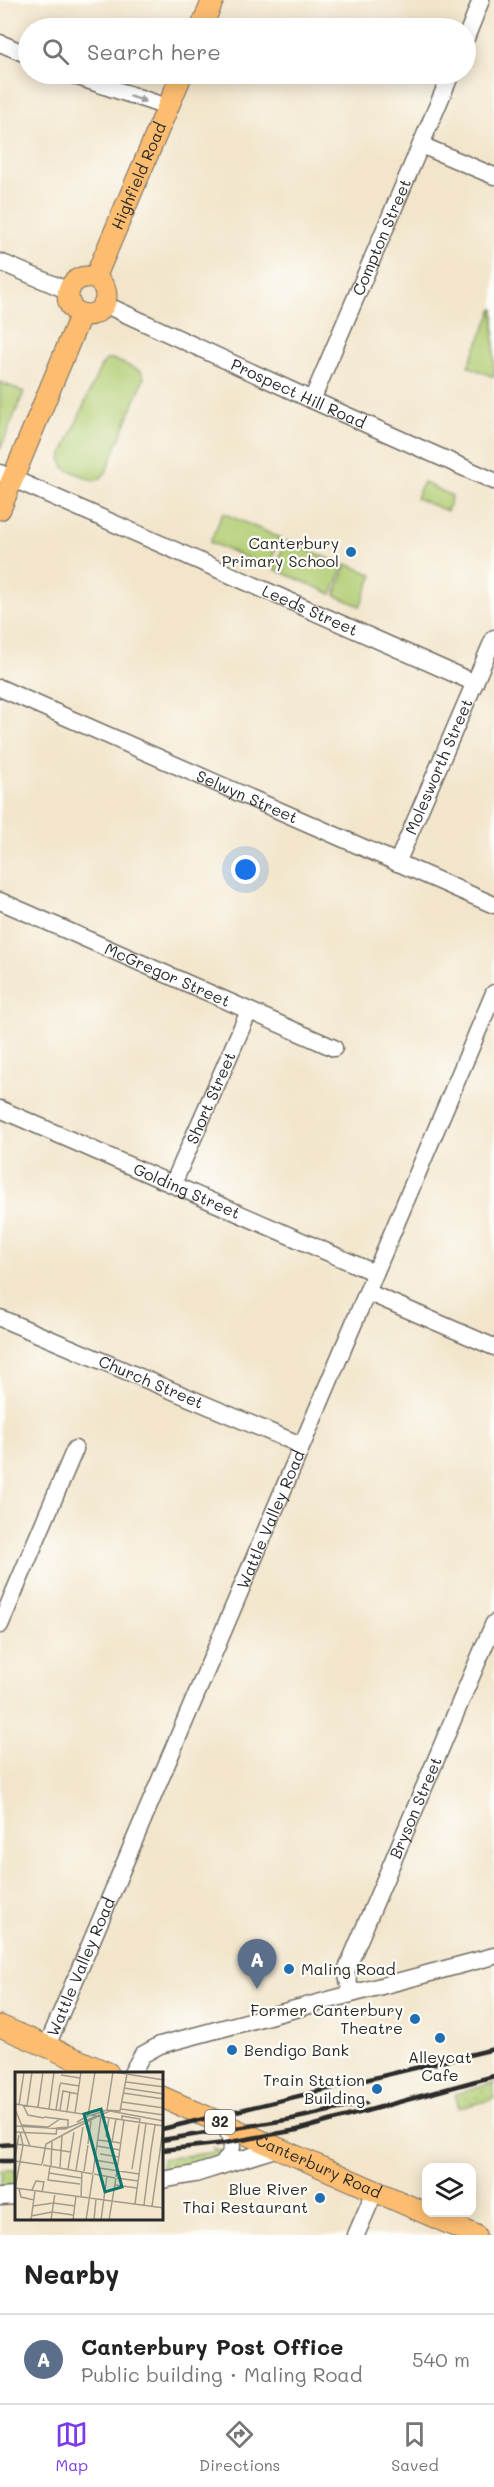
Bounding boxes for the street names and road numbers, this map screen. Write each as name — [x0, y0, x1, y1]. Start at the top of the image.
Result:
street label: Highfield Road — [106, 119, 170, 233]
street label: Compton Street — [347, 175, 415, 299]
street label: Prospect Hill Road — [228, 353, 369, 433]
street label: Leeds Street — [259, 579, 361, 640]
street label: Molesworth Street — [400, 695, 477, 838]
street label: Selwyn Street — [193, 765, 301, 828]
street label: McGregor Street — [102, 937, 234, 1011]
street label: Short Street — [181, 1048, 240, 1147]
street label: Golding Street — [130, 1158, 244, 1223]
street label: Church Street — [96, 1350, 207, 1413]
street label: Wattle Valley Road — [231, 1447, 309, 1592]
street label: Bryson Street — [384, 1753, 446, 1862]
street label: Wattle Valley Road — [41, 1894, 119, 2039]
road number: 32 — [205, 2110, 235, 2134]
street label: Canterbury Road — [252, 2129, 385, 2203]

